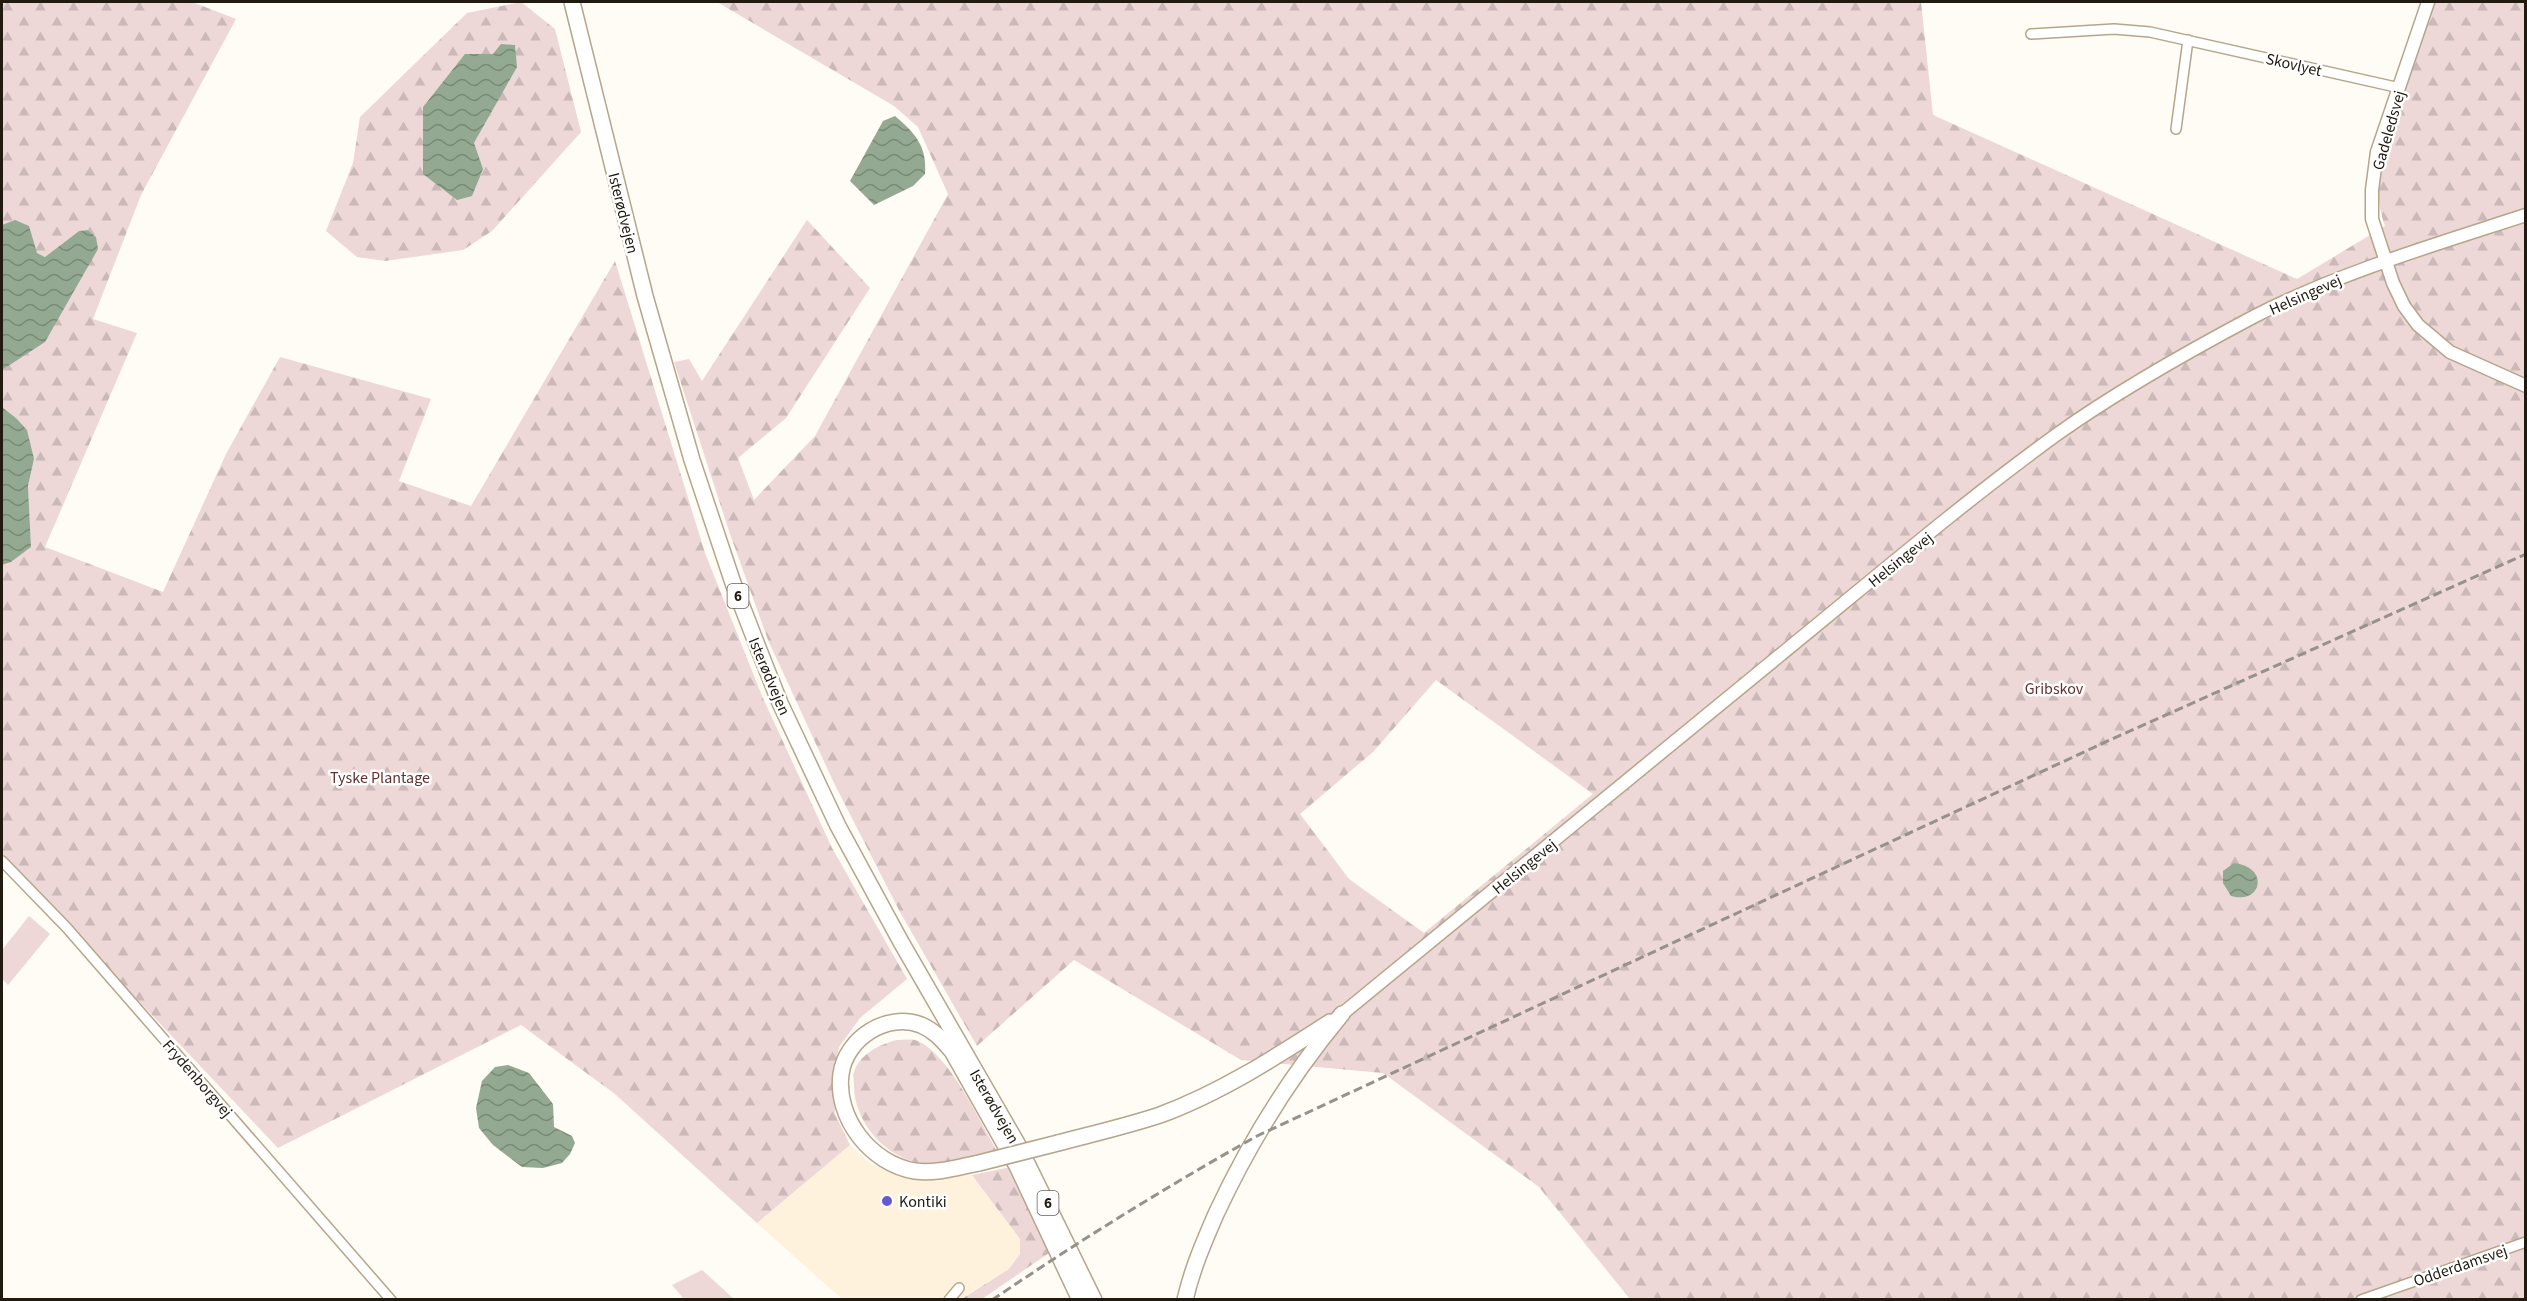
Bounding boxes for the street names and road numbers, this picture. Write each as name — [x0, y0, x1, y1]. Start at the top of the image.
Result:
street label: Skovlyet — [2264, 48, 2325, 82]
street label: Gadeledsvej — [2367, 88, 2411, 173]
street label: Isterødvejen — [602, 170, 644, 256]
street label: Helsingevej — [2266, 269, 2345, 321]
street label: Helsingevej — [1864, 527, 1937, 593]
road number: 6 — [728, 584, 748, 608]
street label: Isterødvejen — [743, 634, 795, 719]
street label: Helsingevej — [1488, 834, 1561, 900]
street label: Frydenborgvej — [157, 1035, 237, 1122]
street label: Isterødvejen — [964, 1065, 1024, 1148]
road number: 6 — [1038, 1191, 1058, 1215]
street label: Odderdamsvej — [2410, 1240, 2510, 1292]

